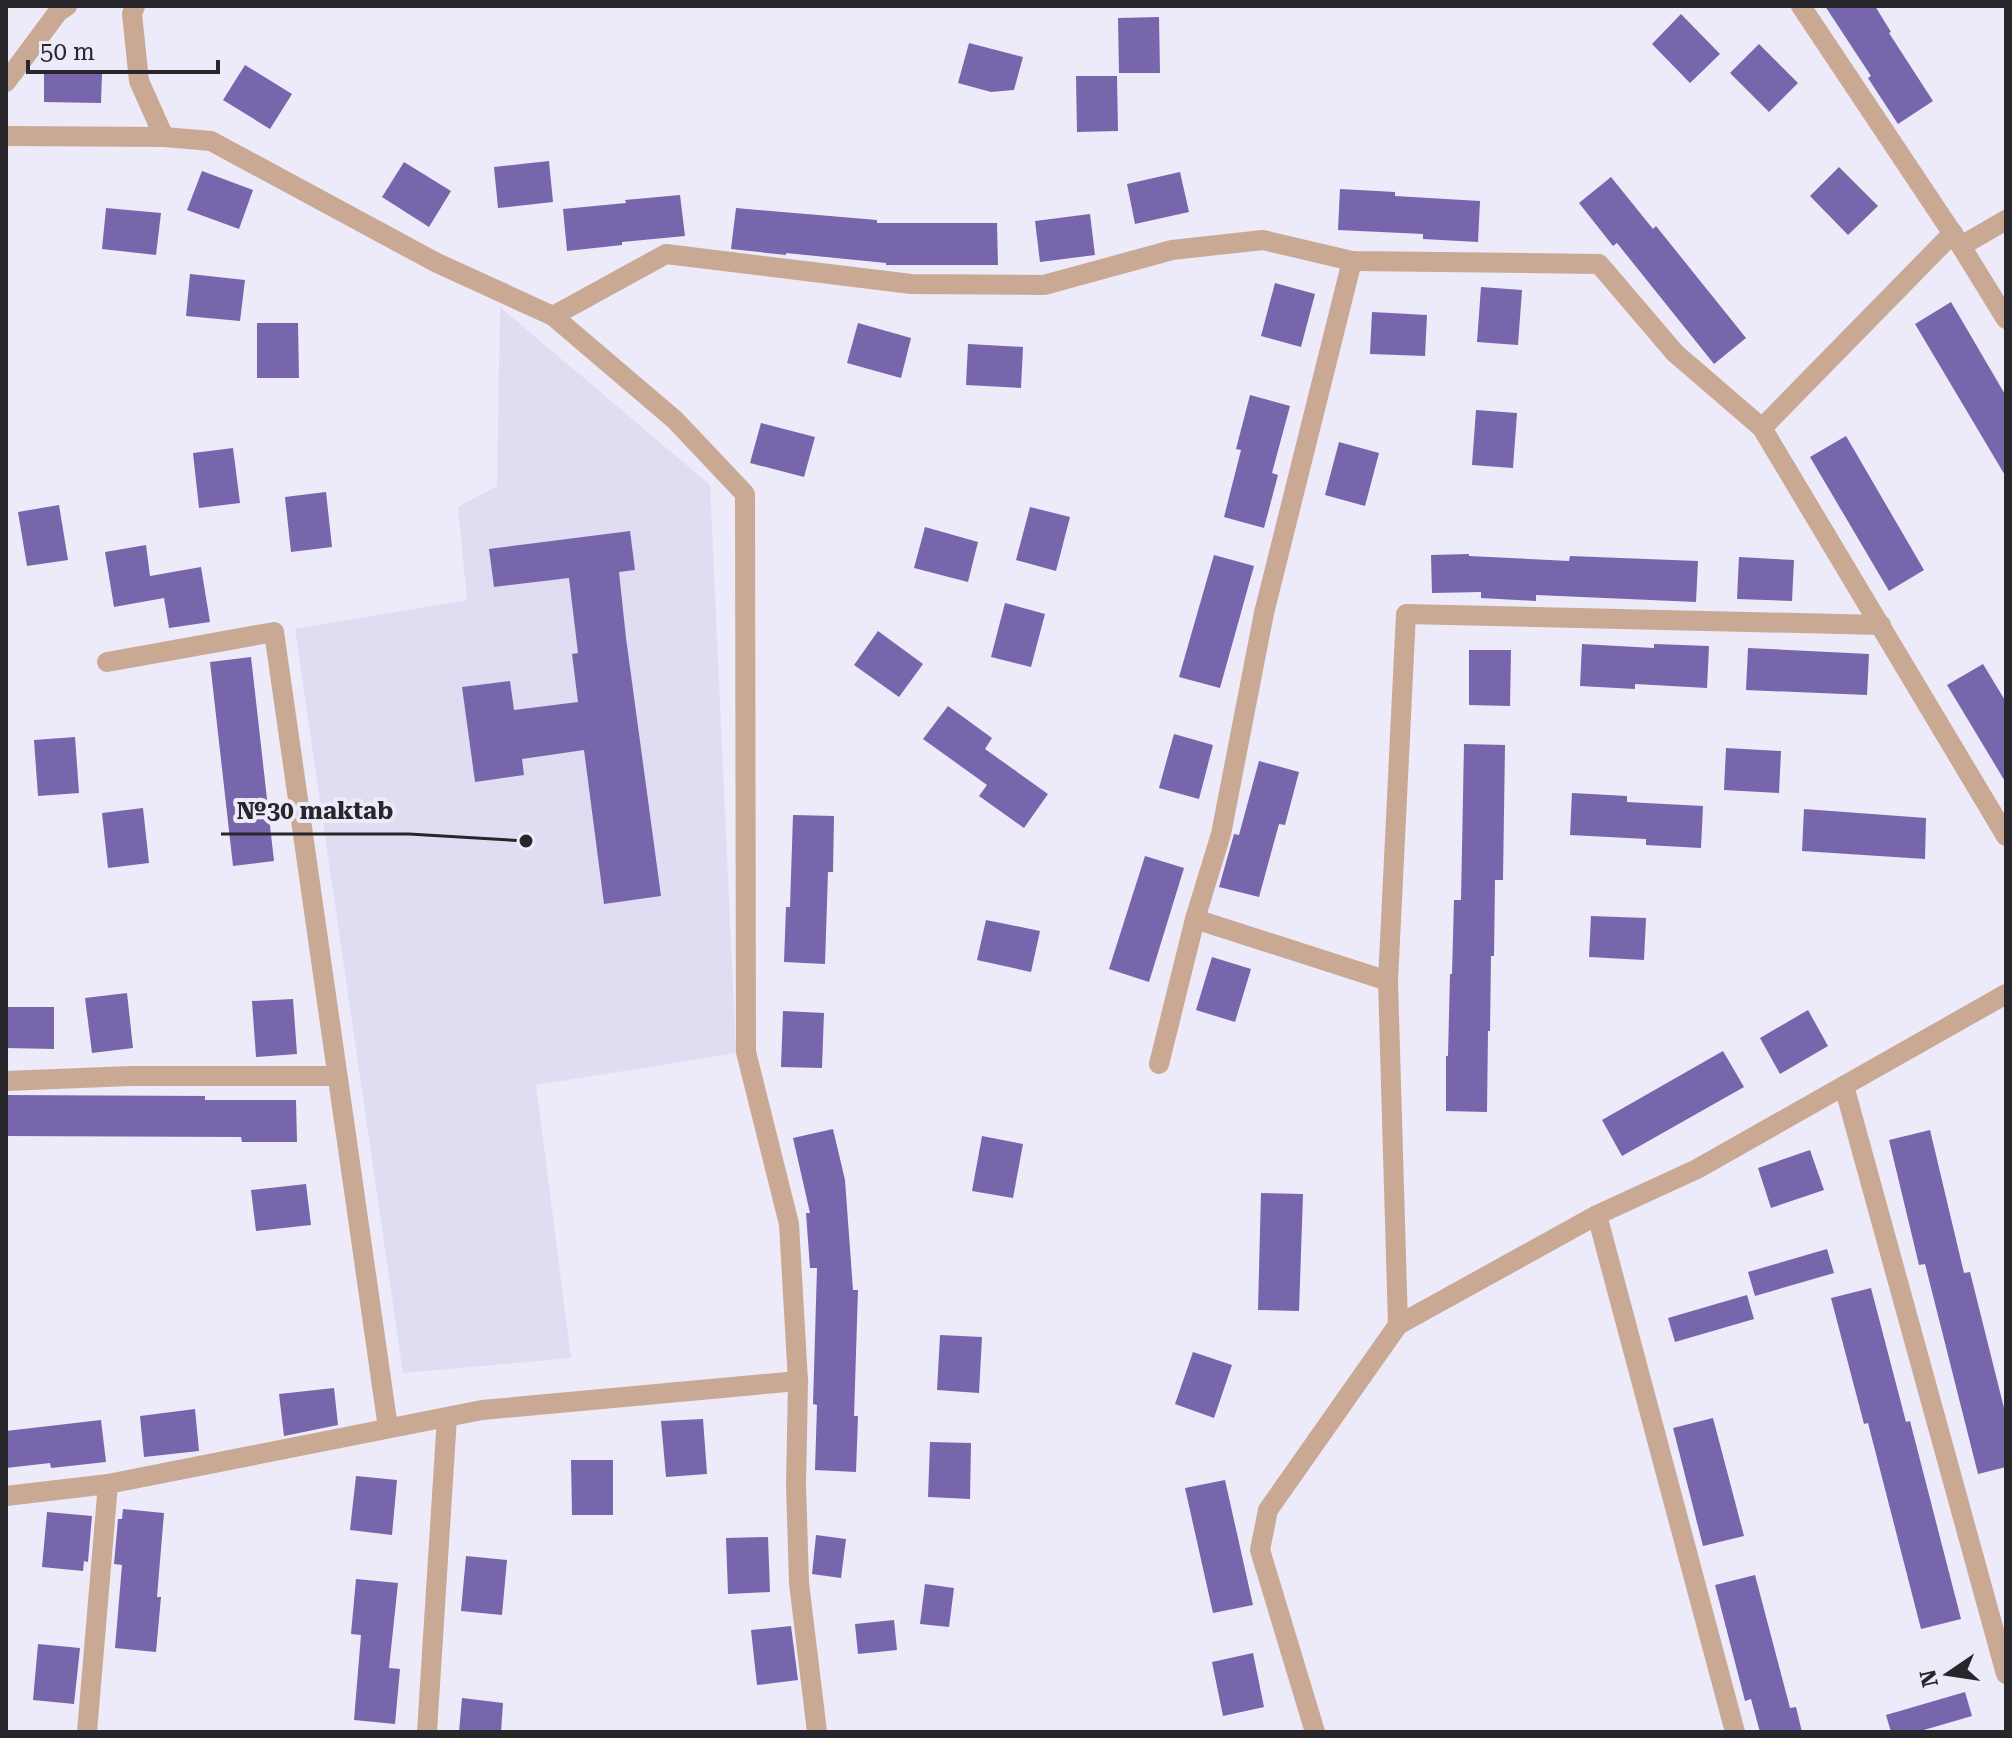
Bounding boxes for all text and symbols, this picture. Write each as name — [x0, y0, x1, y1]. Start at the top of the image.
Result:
scale bar — [28, 24, 218, 74]
text: 50 m — [40, 38, 95, 66]
callout: №30 maktab — [221, 786, 409, 834]
text: №30 maktab — [237, 797, 393, 825]
north arrow — [1908, 1634, 1988, 1714]
text: N — [1915, 1667, 1943, 1689]

